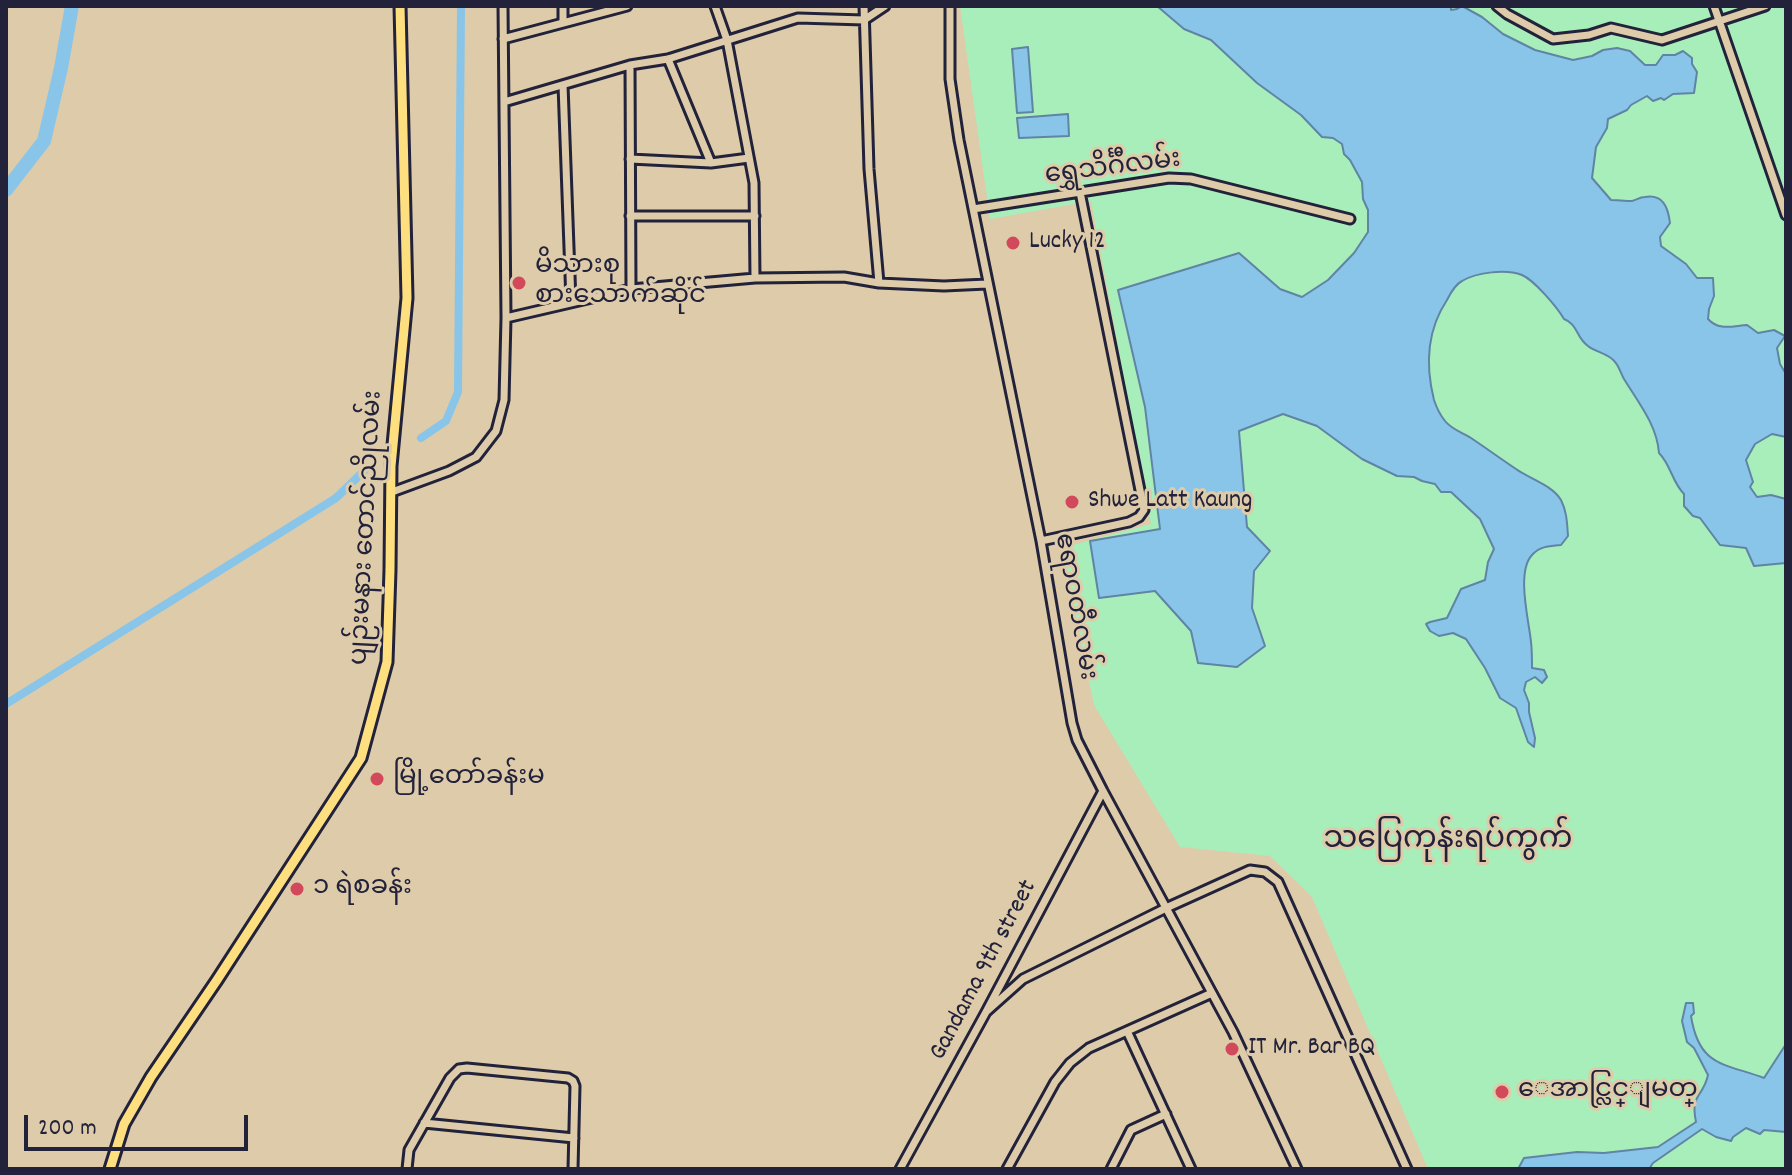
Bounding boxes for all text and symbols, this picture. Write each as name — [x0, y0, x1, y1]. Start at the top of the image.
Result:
street label: ရွှေသိင်္ဂီလမ်း — [1043, 146, 1183, 194]
place label: Lucky 12 — [1029, 227, 1105, 259]
marker: Lucky 12 — [1004, 234, 1022, 252]
place label: မိသားစု စားသောက်ဆိုင် — [535, 252, 706, 314]
marker: မိသားစု စားသောက်ဆိုင် — [510, 274, 528, 292]
street label: ပျဉ်းမနား တောင်ညိုလမ်း — [346, 390, 392, 666]
place label: Shwe Latt Kaung — [1088, 486, 1252, 518]
marker: Shwe Latt Kaung — [1063, 493, 1081, 511]
street label: ဧရာဝတီလမ်း — [1045, 531, 1101, 683]
place label: မြို့တော်ခန်းမ — [393, 763, 545, 795]
marker: မြို့တော်ခန်းမ — [368, 770, 386, 788]
district label: သပြေကုန်းရပ်ကွက် — [1323, 825, 1573, 861]
place label: ၁ ရဲစခန်း — [313, 873, 412, 905]
street label: Gandama 9th street — [924, 875, 1046, 1067]
marker: ၁ ရဲစခန်း — [288, 880, 306, 898]
place label: IT Mr. Bar BQ — [1248, 1033, 1375, 1065]
marker: IT Mr. Bar BQ — [1223, 1040, 1241, 1058]
place label: ေအာင္လြင္ျမတ္ — [1518, 1076, 1698, 1108]
marker: ေအာင္လြင္ျမတ္ — [1493, 1083, 1511, 1101]
scale bar — [28, 1099, 252, 1149]
text: 200 m — [38, 1112, 97, 1146]

